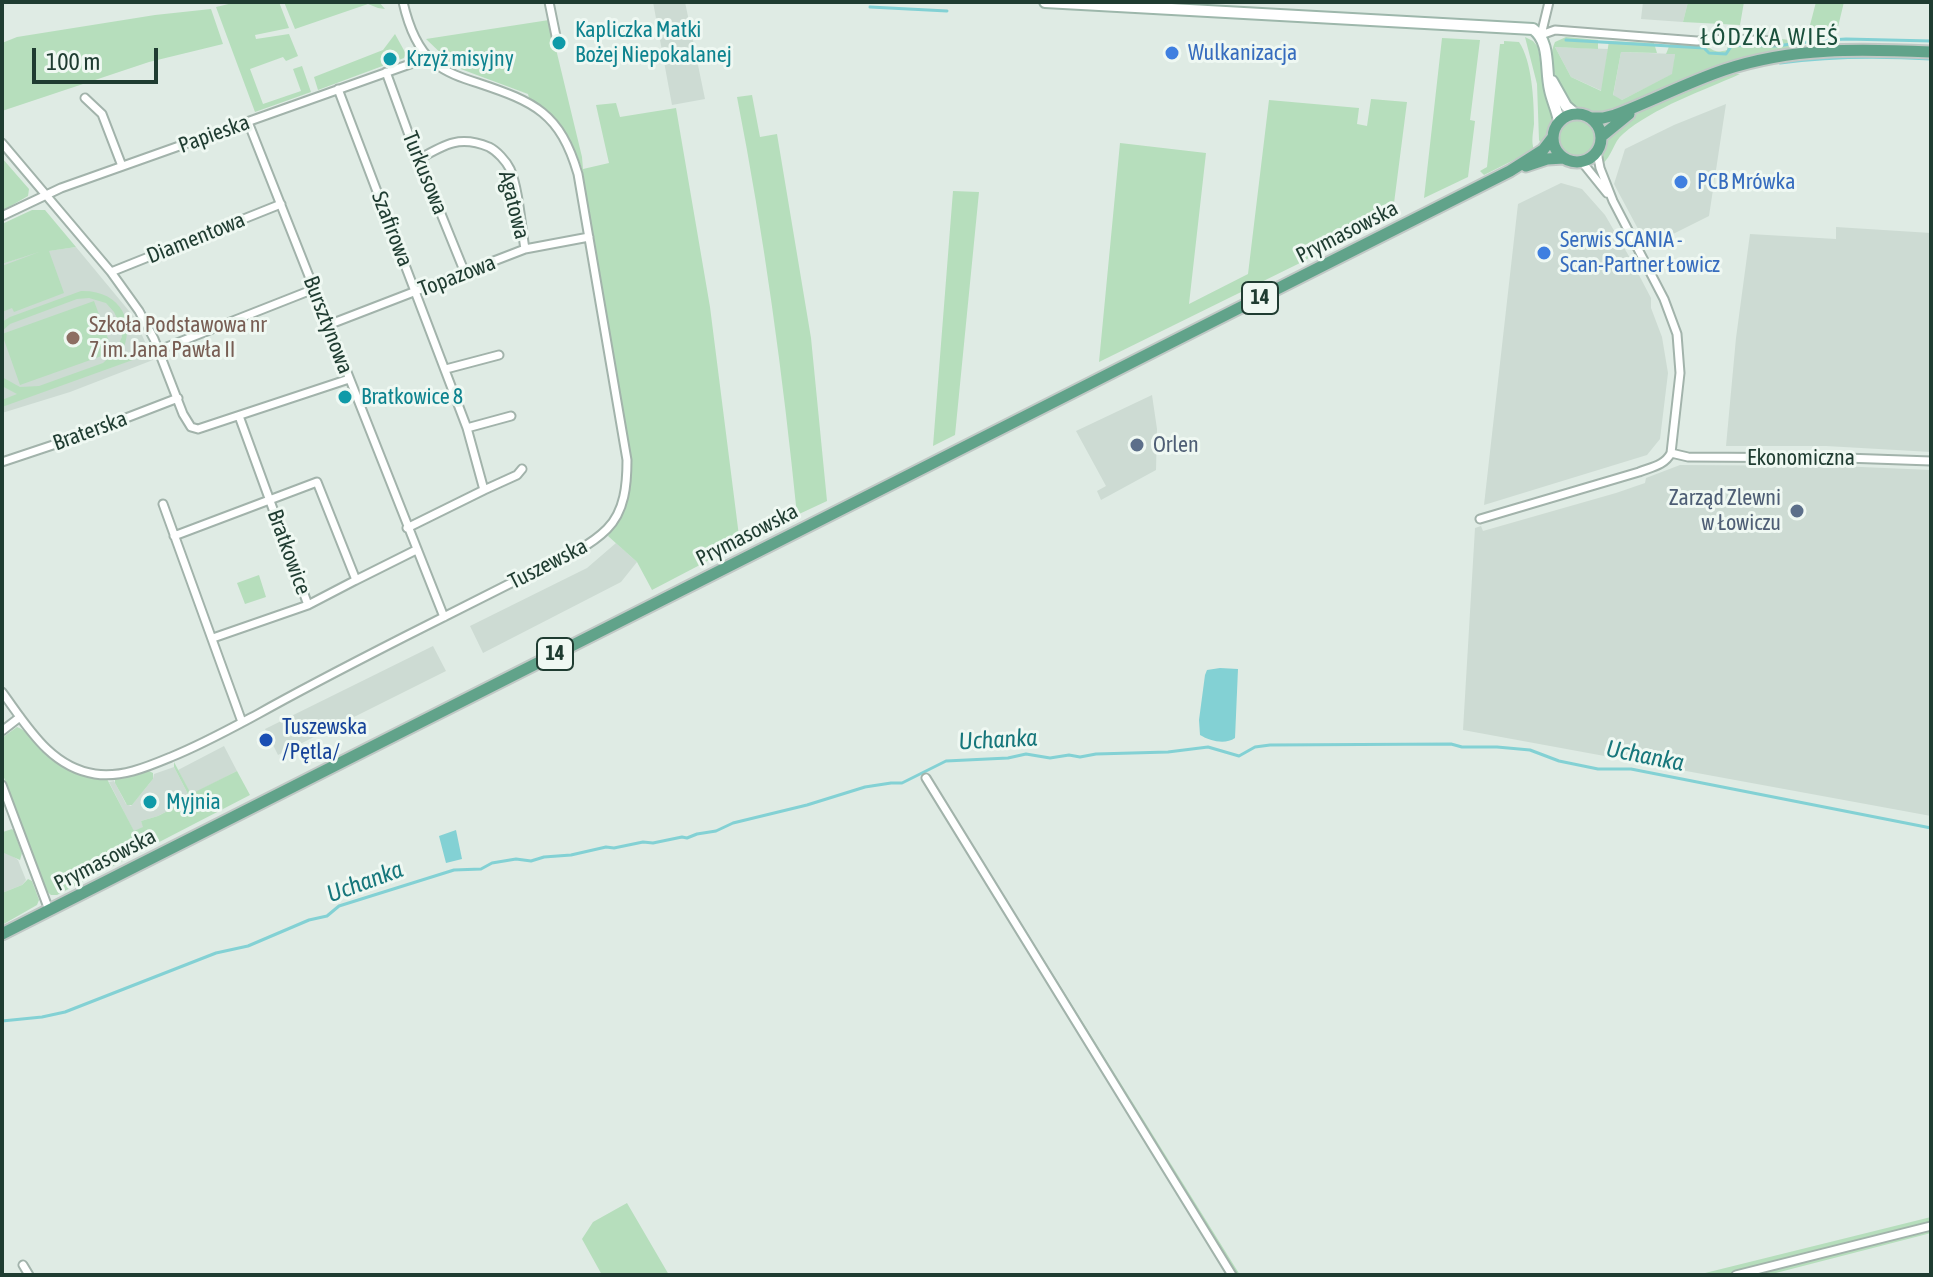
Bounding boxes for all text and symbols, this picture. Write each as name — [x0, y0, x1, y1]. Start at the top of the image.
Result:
place label: Kapliczka Matki Bożej Niepokalanej — [575, 17, 732, 68]
district label: ŁÓDZKA WIEŚ — [1700, 23, 1840, 51]
scale bar — [36, 32, 162, 82]
marker: Kapliczka Matki Bożej Niepokalanej — [550, 34, 568, 52]
place label: Wulkanizacja — [1188, 40, 1297, 66]
marker: Wulkanizacja — [1163, 44, 1181, 62]
place label: Krzyż misyjny — [406, 46, 514, 72]
text: 100 m — [46, 48, 100, 75]
marker: Krzyż misyjny — [381, 50, 399, 68]
street label: Papieska — [175, 109, 253, 159]
street label: Turkusowa — [396, 128, 454, 218]
street label: Agatowa — [493, 168, 535, 242]
place label: PCB Mrówka — [1697, 169, 1796, 195]
marker: PCB Mrówka — [1672, 173, 1690, 191]
street label: Szafirowa — [366, 188, 418, 270]
street label: Prymasowska — [1292, 195, 1402, 269]
street label: Diamentowa — [143, 206, 249, 270]
place label: Serwis SCANIA - Scan-Partner Łowicz — [1560, 227, 1720, 278]
marker: Serwis SCANIA - Scan-Partner Łowicz — [1535, 244, 1553, 262]
street label: Topazowa — [415, 249, 499, 303]
street label: Bursztynowa — [297, 272, 359, 378]
road number: 14 — [1242, 282, 1278, 314]
place label: Szkoła Podstawowa nr 7 im. Jana Pawła II — [89, 312, 267, 364]
marker: Szkoła Podstawowa nr 7 im. Jana Pawła II — [64, 329, 82, 347]
place label: Bratkowice 8 — [361, 384, 463, 410]
marker: Bratkowice 8 — [336, 388, 354, 406]
street label: Braterska — [49, 405, 131, 457]
place label: Orlen — [1153, 432, 1199, 458]
marker: Orlen — [1128, 436, 1146, 454]
street label: Ekonomiczna — [1747, 445, 1855, 471]
place label: Zarząd Zlewni w Łowiczu — [1669, 485, 1781, 536]
street label: Prymasowska — [692, 498, 802, 572]
marker: Zarząd Zlewni w Łowiczu — [1788, 502, 1806, 520]
street label: Bratkowice — [261, 506, 317, 598]
street label: Tuszewska — [504, 533, 592, 595]
road number: 14 — [537, 638, 573, 670]
place label: Tuszewska /Pętla/ — [282, 714, 367, 766]
water label: Uchanka — [958, 724, 1038, 756]
marker: Tuszewska /Pętla/ — [257, 731, 275, 749]
water label: Uchanka — [1604, 734, 1686, 778]
place label: Myjnia — [166, 789, 221, 815]
marker: Myjnia — [141, 793, 159, 811]
street label: Prymasowska — [50, 823, 160, 897]
water label: Uchanka — [323, 855, 407, 909]

